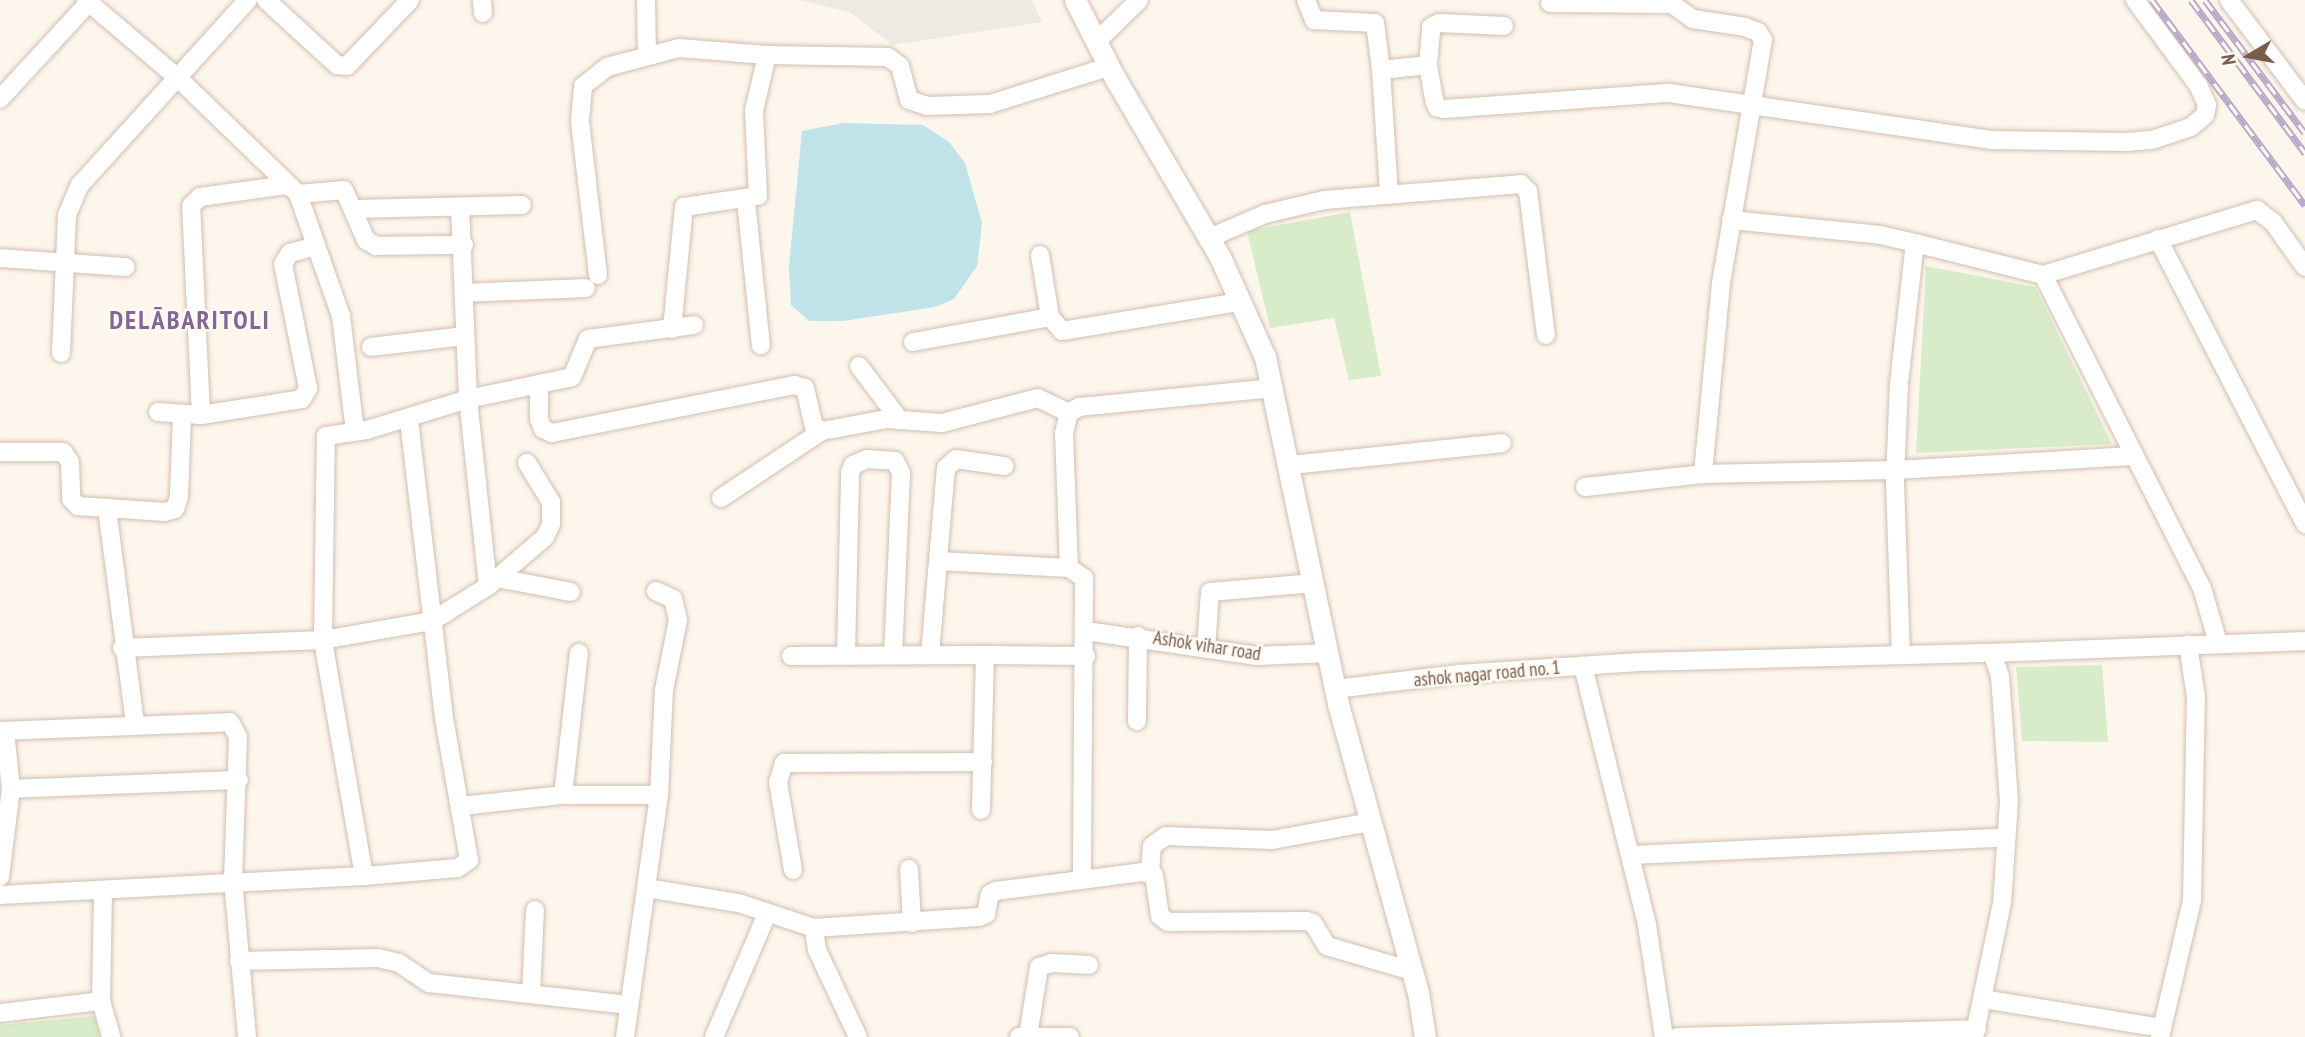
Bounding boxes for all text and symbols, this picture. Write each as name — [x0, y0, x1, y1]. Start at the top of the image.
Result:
north arrow — [2214, 21, 2284, 91]
text: N — [2216, 53, 2241, 67]
district label: DELĀBARITOLI — [111, 304, 269, 336]
street label: Ashok vihar road — [1151, 626, 1263, 666]
street label: ashok nagar road no. 1 — [1412, 656, 1562, 692]

